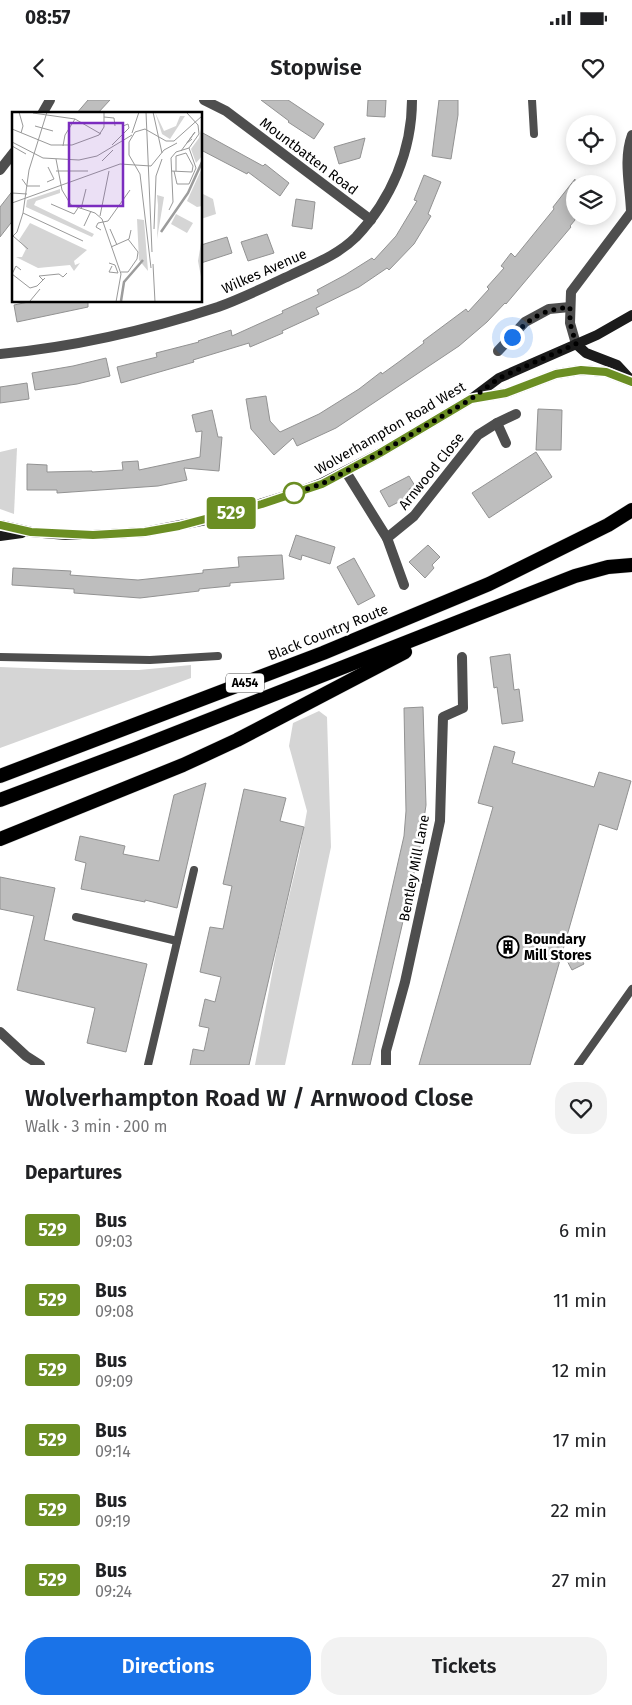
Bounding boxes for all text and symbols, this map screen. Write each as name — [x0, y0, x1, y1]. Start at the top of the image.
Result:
text: 08:57 — [25, 6, 70, 29]
icon: back — [25, 54, 53, 82]
text: Stopwise — [270, 54, 362, 81]
icon: heart — [579, 54, 607, 82]
inset map — [12, 112, 202, 302]
street label: Mountbatten Road — [256, 114, 361, 199]
map controls — [566, 115, 616, 225]
button: locate — [566, 115, 616, 165]
button: layers — [566, 175, 616, 225]
street label: Wilkes Avenue — [219, 245, 309, 298]
your location — [500, 325, 525, 350]
street label: Wolverhampton Road West — [312, 378, 469, 479]
street label: Arnwood Close — [395, 429, 468, 513]
unlabelled marker — [283, 482, 305, 504]
line badge: 529 — [202, 497, 260, 529]
text: 529 — [217, 502, 245, 524]
street label: Black Country Route — [266, 601, 391, 664]
road number: A454 — [226, 674, 264, 692]
street label: Bentley Mill Lane — [396, 813, 433, 923]
place label: Boundary Mill Stores — [524, 931, 592, 964]
building icon: Boundary Mill Stores — [496, 935, 520, 959]
button: heart — [555, 1082, 607, 1134]
text: Wolverhampton Road W / Arnwood Close — [25, 1084, 473, 1112]
text: Walk · 3 min · 200 m — [25, 1117, 167, 1136]
text: Departures — [25, 1161, 122, 1184]
text: Bus — [95, 1209, 127, 1232]
text: 529 — [38, 1219, 67, 1241]
text: 6 min — [559, 1219, 607, 1242]
text: 09:03 — [95, 1232, 133, 1251]
text: Bus — [95, 1279, 127, 1302]
text: 529 — [38, 1289, 67, 1311]
text: 11 min — [553, 1289, 607, 1312]
text: 09:08 — [95, 1302, 134, 1321]
text: Bus — [95, 1349, 127, 1372]
text: 529 — [38, 1359, 67, 1381]
text: 12 min — [552, 1359, 607, 1382]
text: 09:09 — [95, 1372, 133, 1391]
text: Bus — [95, 1419, 127, 1442]
text: 529 — [38, 1429, 67, 1451]
text: 17 min — [553, 1429, 607, 1452]
text: 09:14 — [95, 1442, 131, 1461]
text: Bus — [95, 1489, 127, 1512]
text: 529 — [38, 1499, 67, 1521]
text: 22 min — [550, 1499, 607, 1522]
text: 09:19 — [95, 1512, 131, 1531]
text: Bus — [95, 1559, 127, 1582]
text: 529 — [38, 1569, 67, 1591]
text: 27 min — [552, 1569, 607, 1592]
text: 09:24 — [95, 1582, 132, 1601]
button: Directions — [25, 1637, 311, 1695]
button: Tickets — [321, 1637, 607, 1695]

